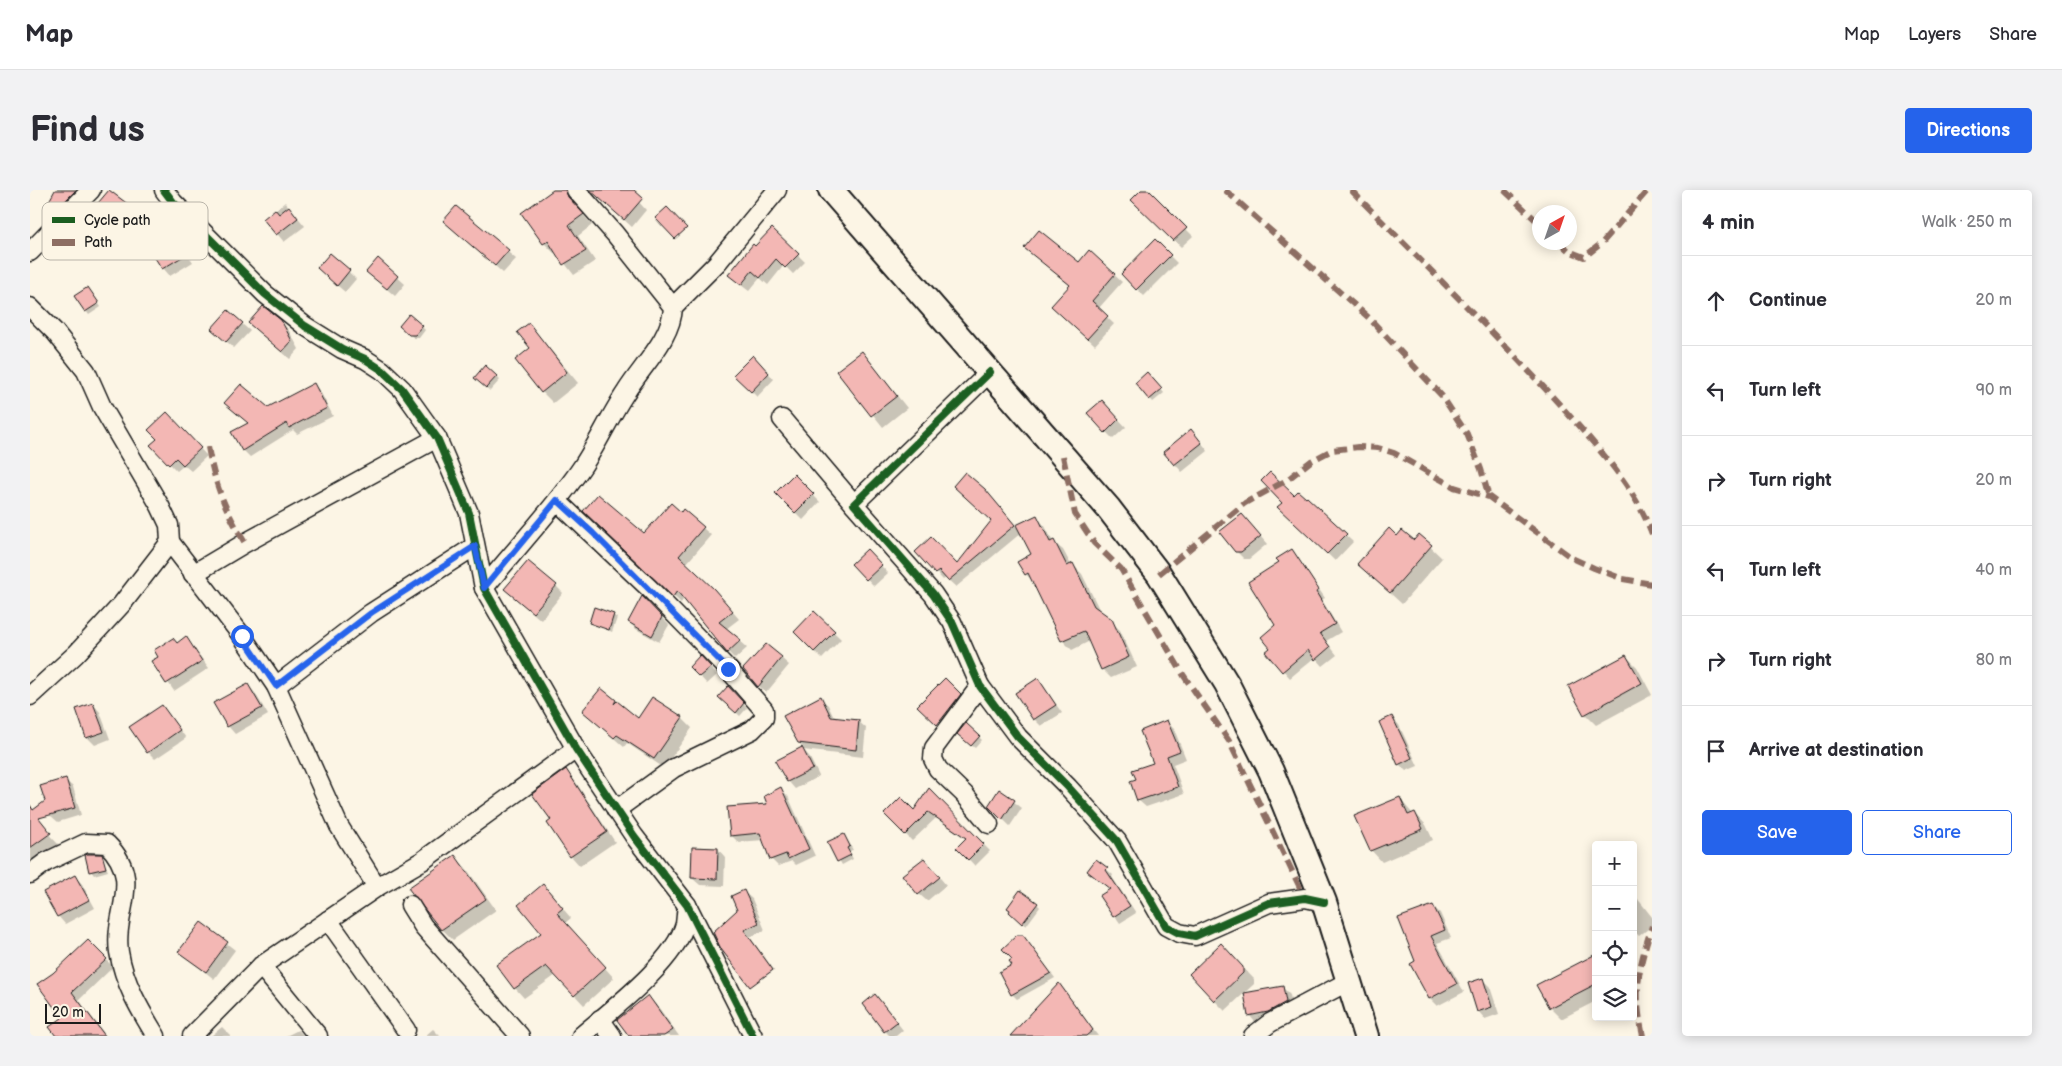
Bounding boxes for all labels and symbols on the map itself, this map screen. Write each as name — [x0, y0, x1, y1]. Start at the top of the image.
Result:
legend — [42, 202, 208, 260]
north arrow — [1532, 205, 1577, 250]
text: Cycle path — [84, 212, 151, 229]
text: Path — [84, 234, 112, 251]
route start — [231, 625, 254, 648]
route end — [717, 658, 740, 681]
scale bar — [45, 1001, 101, 1024]

